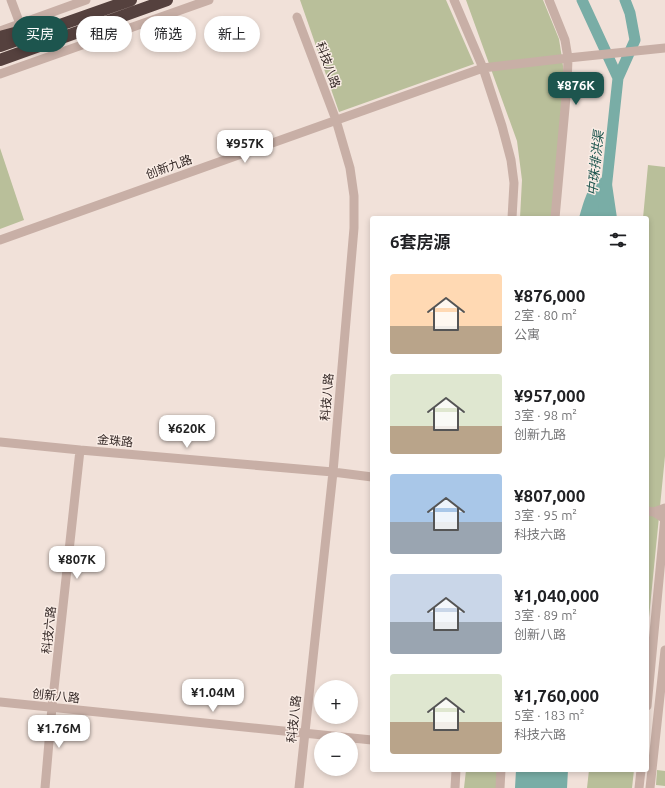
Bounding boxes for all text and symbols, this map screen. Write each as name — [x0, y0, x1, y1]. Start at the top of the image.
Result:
chip: 买房 — [12, 16, 68, 52]
chip: 租房 — [76, 16, 132, 52]
chip: 筛选 — [140, 16, 196, 52]
chip: 新上 — [204, 16, 260, 52]
street label: 科技八路 — [314, 40, 343, 90]
pin: ¥876K — [548, 72, 604, 106]
text: ¥876K — [557, 78, 595, 92]
water label: 中珠排洪渠 — [585, 128, 606, 196]
pin: ¥957K — [217, 130, 273, 164]
text: ¥957K — [226, 136, 264, 150]
street label: 创新九路 — [144, 152, 194, 181]
icon: filters — [607, 229, 629, 251]
text: 6套房源 — [390, 232, 451, 251]
text: ¥876,000 — [514, 286, 585, 305]
icon: home — [422, 290, 470, 338]
text: 2室 · 80 m² — [514, 308, 577, 322]
text: 公寓 — [514, 327, 540, 341]
street label: 科技八路 — [318, 372, 335, 421]
text: ¥957,000 — [514, 386, 585, 405]
icon: home — [422, 390, 470, 438]
text: 3室 · 98 m² — [514, 408, 577, 422]
pin: ¥620K — [159, 415, 215, 449]
text: ¥620K — [168, 421, 206, 435]
text: 创新九路 — [514, 427, 566, 441]
street label: 金珠路 — [97, 432, 134, 449]
text: ¥807,000 — [514, 486, 585, 505]
icon: home — [422, 490, 470, 538]
text: 3室 · 95 m² — [514, 508, 577, 522]
text: 科技六路 — [514, 527, 566, 541]
pin: ¥807K — [49, 546, 105, 580]
text: ¥807K — [58, 552, 96, 566]
text: ¥1,040,000 — [514, 586, 599, 605]
icon: home — [422, 590, 470, 638]
street label: 科技六路 — [40, 605, 57, 655]
text: 3室 · 89 m² — [514, 608, 577, 622]
text: 创新八路 — [514, 627, 566, 641]
pin: ¥1.04M — [180, 679, 246, 713]
map controls — [314, 680, 358, 776]
button: + — [314, 680, 358, 724]
text: ¥1.04M — [191, 685, 235, 699]
text: ¥1,760,000 — [514, 686, 599, 705]
street label: 创新八路 — [31, 687, 81, 704]
icon: home — [422, 690, 470, 738]
street label: 科技八路 — [285, 694, 302, 744]
text: 5室 · 183 m² — [514, 708, 584, 722]
pin: ¥1.76M — [26, 715, 92, 749]
text: ¥1.76M — [37, 721, 81, 735]
text: 科技六路 — [514, 727, 566, 741]
button: − — [314, 732, 358, 776]

